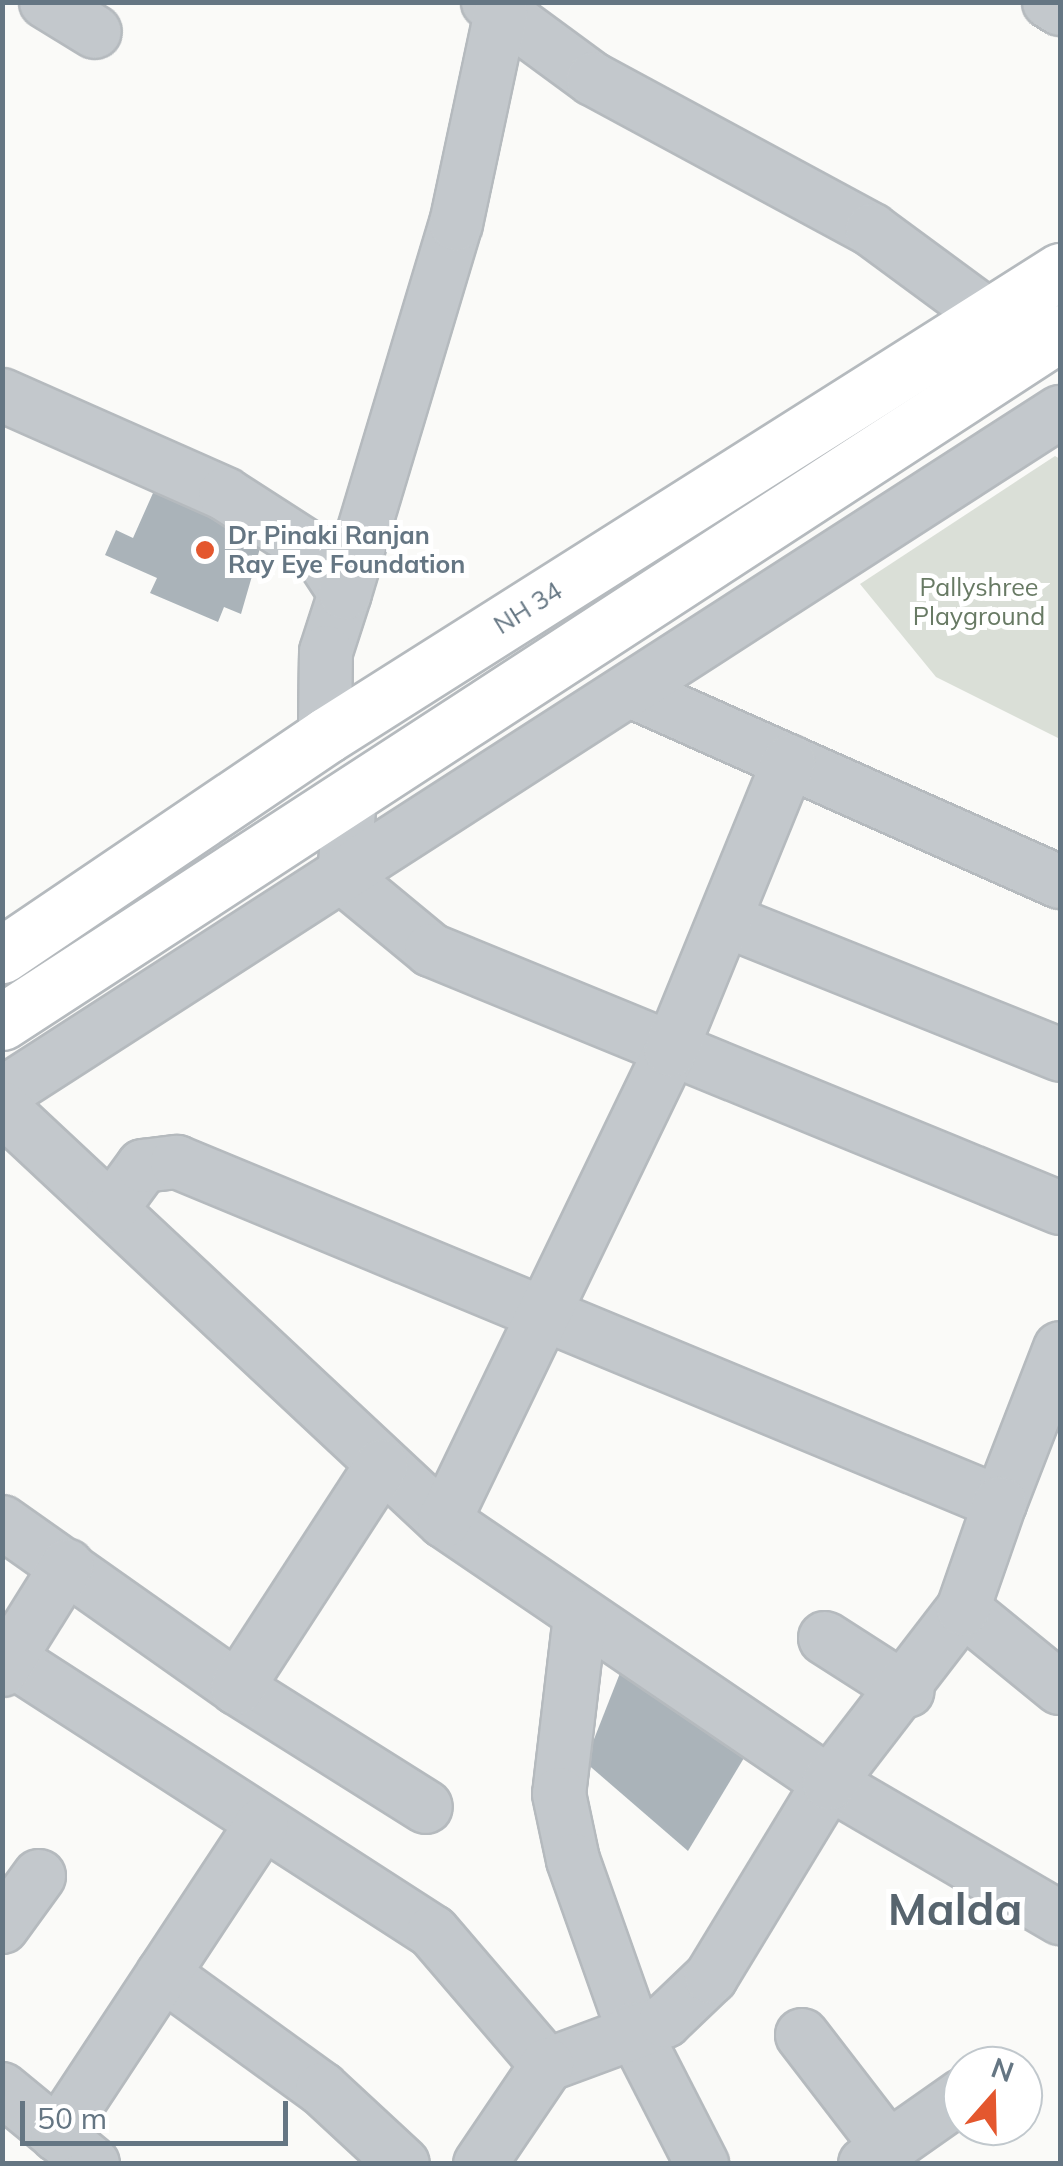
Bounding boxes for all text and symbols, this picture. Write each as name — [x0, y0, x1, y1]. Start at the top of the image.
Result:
place label: Dr Pinaki Ranjan Ray Eye Foundation — [228, 521, 465, 580]
marker: Dr Pinaki Ranjan Ray Eye Foundation — [192, 537, 218, 563]
park label: Pallyshree Playground — [913, 573, 1045, 632]
street label: NH 34 — [489, 576, 567, 640]
district label: Malda — [888, 1882, 1022, 1936]
north arrow — [943, 2046, 1043, 2146]
text: N — [987, 2049, 1019, 2089]
scale bar — [25, 2081, 292, 2143]
text: 50 m — [37, 2099, 107, 2137]

